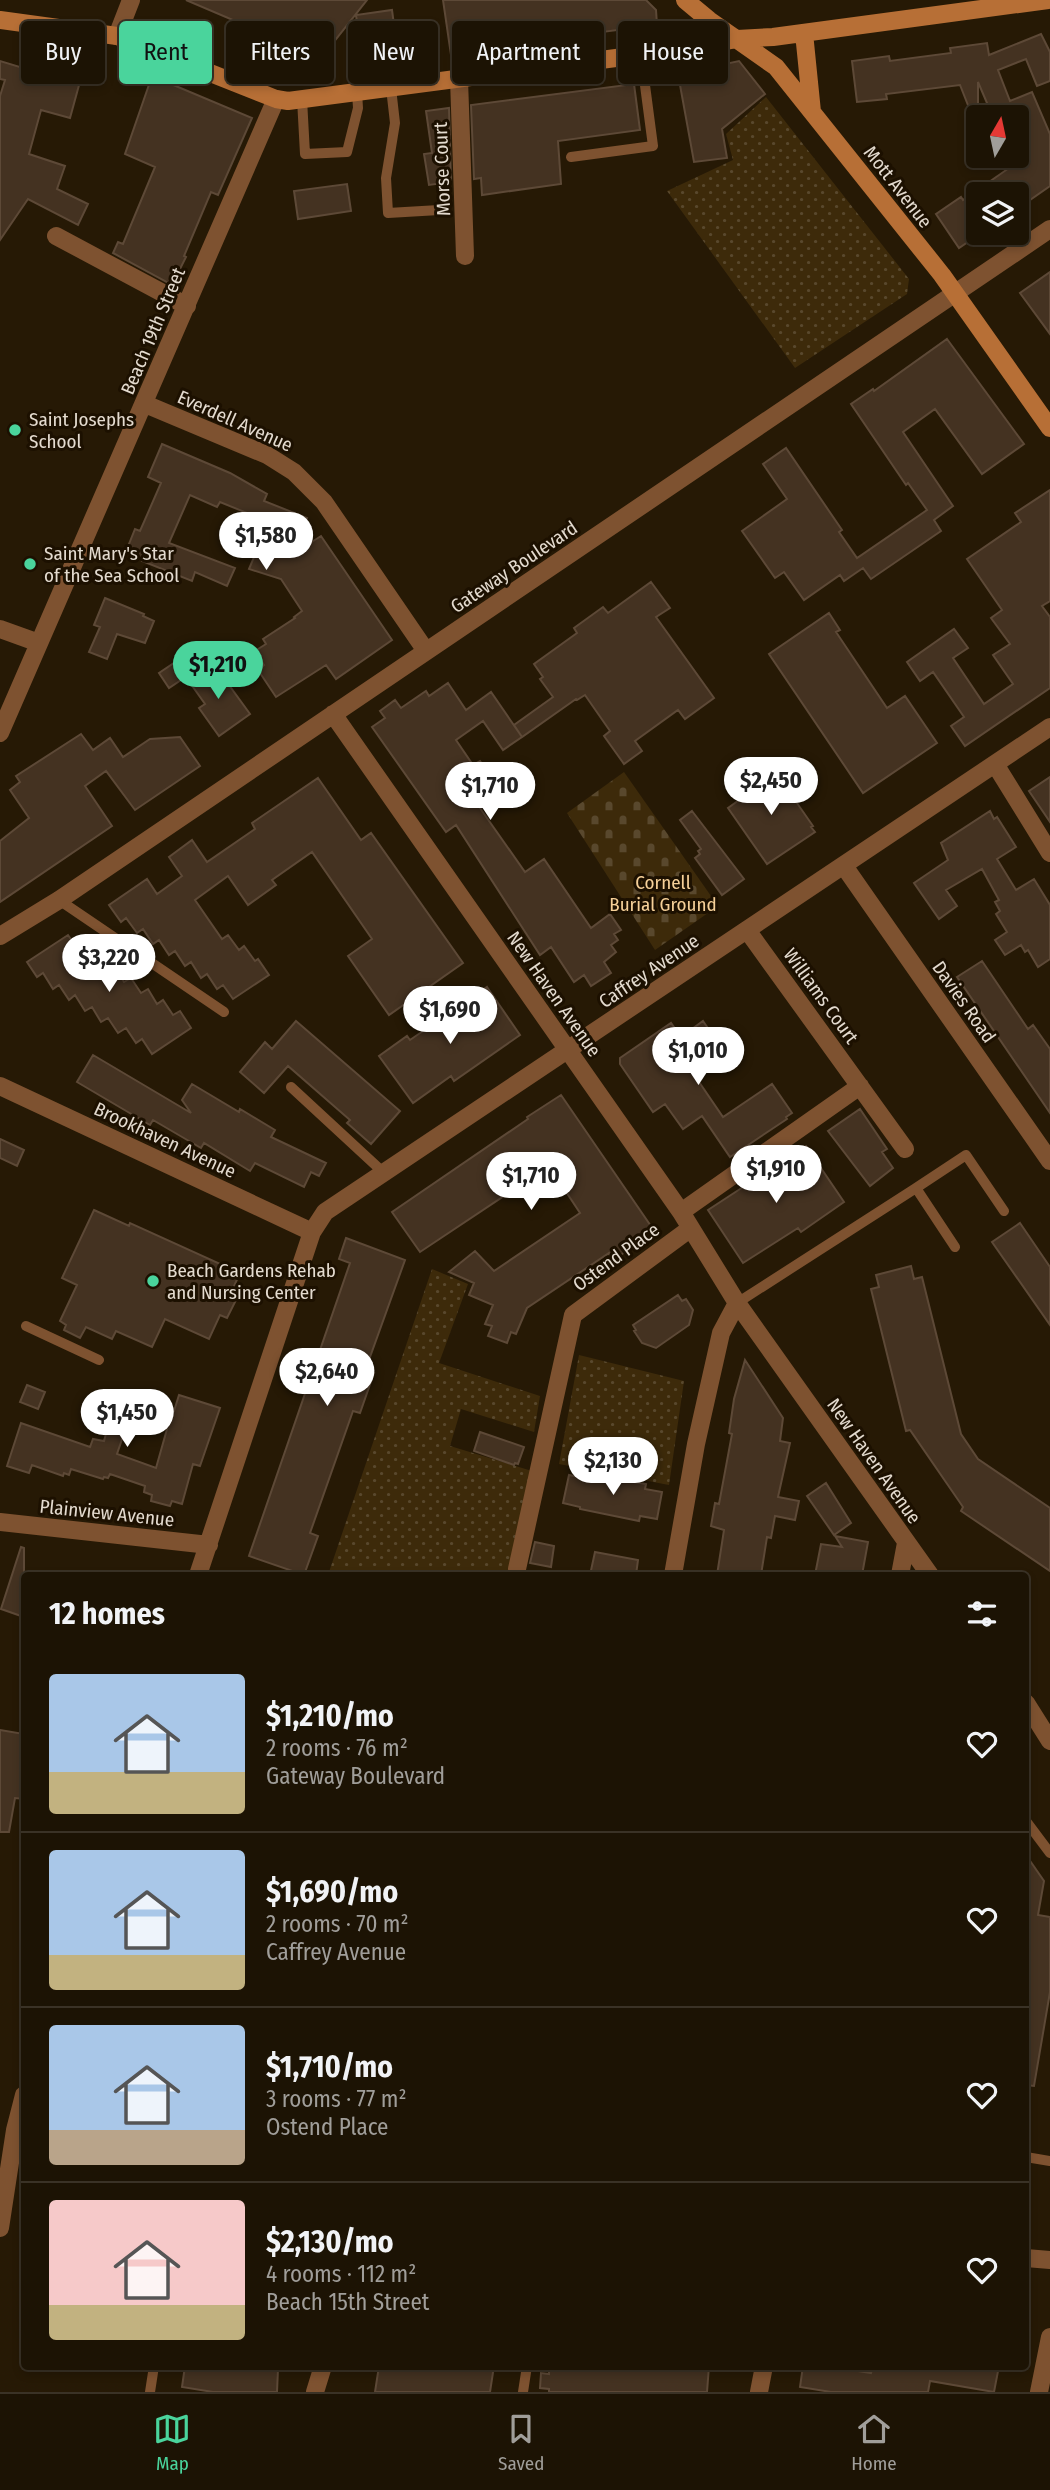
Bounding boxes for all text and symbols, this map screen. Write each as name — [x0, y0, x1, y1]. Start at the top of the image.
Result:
chip: Buy — [21, 21, 105, 84]
chip: Rent — [119, 21, 212, 84]
chip: Filters — [226, 21, 334, 84]
chip: New — [348, 21, 438, 84]
chip: Apartment — [452, 21, 604, 84]
chip: House — [618, 21, 728, 84]
north arrow — [966, 105, 1029, 168]
map controls — [966, 105, 1029, 245]
street label: Morse Court — [429, 121, 455, 216]
street label: Mott Avenue — [859, 142, 937, 232]
button: layers — [966, 182, 1029, 245]
street label: Beach 19th Street — [116, 263, 190, 398]
street label: Everdell Avenue — [174, 385, 296, 457]
place label: Saint Josephs School — [29, 408, 134, 453]
marker: Saint Josephs School — [7, 422, 23, 438]
pin: $1,580 — [209, 512, 323, 572]
street label: Gateway Boulevard — [446, 516, 582, 618]
text: $1,580 — [235, 521, 297, 549]
place label: Saint Mary's Star of the Sea School — [44, 542, 179, 587]
marker: Saint Mary's Star of the Sea School — [22, 556, 38, 572]
pin: $1,210 — [161, 642, 275, 701]
text: $1,210 — [189, 650, 247, 678]
pin: $2,450 — [714, 758, 828, 817]
pin: $1,710 — [433, 762, 547, 822]
text: $2,450 — [740, 766, 802, 794]
text: $1,710 — [461, 771, 519, 799]
park label: Cornell Burial Ground — [609, 871, 717, 916]
street label: New Haven Avenue — [502, 927, 606, 1061]
street label: Caffrey Avenue — [595, 929, 703, 1013]
pin: $3,220 — [52, 934, 166, 994]
text: $3,220 — [78, 943, 140, 971]
street label: Williams Court — [779, 944, 864, 1049]
street label: Davies Road — [927, 957, 1001, 1047]
pin: $1,690 — [393, 986, 507, 1046]
text: $1,690 — [419, 995, 481, 1023]
pin: $1,010 — [641, 1028, 755, 1087]
text: $1,010 — [668, 1036, 728, 1064]
street label: Brookhaven Avenue — [90, 1097, 240, 1183]
pin: $1,910 — [719, 1146, 833, 1205]
pin: $1,710 — [474, 1152, 588, 1212]
text: $1,910 — [747, 1154, 805, 1182]
text: $1,710 — [502, 1161, 560, 1189]
street label: Ostend Place — [568, 1218, 664, 1296]
place label: Beach Gardens Rehab and Nursing Center — [167, 1259, 336, 1304]
marker: Beach Gardens Rehab and Nursing Center — [145, 1273, 161, 1289]
pin: $2,640 — [270, 1348, 384, 1408]
text: $2,640 — [295, 1357, 359, 1385]
pin: $1,450 — [70, 1390, 184, 1449]
street label: New Haven Avenue — [822, 1394, 926, 1528]
text: $1,450 — [97, 1398, 157, 1426]
pin: $2,130 — [556, 1438, 670, 1497]
text: $2,130 — [584, 1446, 642, 1474]
street label: Plainview Avenue — [39, 1494, 175, 1532]
icon: filters — [963, 1595, 1001, 1633]
text: 12 homes — [49, 1596, 165, 1632]
text: $1,210/mo — [266, 1698, 394, 1734]
icon: home — [105, 1702, 189, 1786]
icon: heart — [963, 1725, 1001, 1763]
text: 2 rooms · 76 m² — [266, 1734, 408, 1762]
text: Gateway Boulevard — [266, 1762, 445, 1790]
text: $1,690/mo — [266, 1874, 398, 1910]
icon: home — [105, 1878, 189, 1962]
icon: heart — [963, 1901, 1001, 1939]
text: 2 rooms · 70 m² — [266, 1910, 409, 1938]
text: Caffrey Avenue — [266, 1938, 406, 1966]
text: $1,710/mo — [266, 2049, 393, 2085]
icon: home — [105, 2053, 189, 2137]
icon: heart — [963, 2076, 1001, 2114]
text: 3 rooms · 77 m² — [266, 2085, 407, 2113]
text: Ostend Place — [266, 2113, 388, 2141]
text: $2,130/mo — [266, 2224, 394, 2260]
icon: home — [105, 2228, 189, 2312]
icon: heart — [963, 2251, 1001, 2289]
text: 4 rooms · 112 m² — [266, 2260, 416, 2288]
text: Beach 15th Street — [266, 2288, 429, 2316]
tab: Map — [153, 2410, 191, 2475]
tab: Saved — [498, 2410, 544, 2475]
tab: Home — [851, 2410, 897, 2475]

